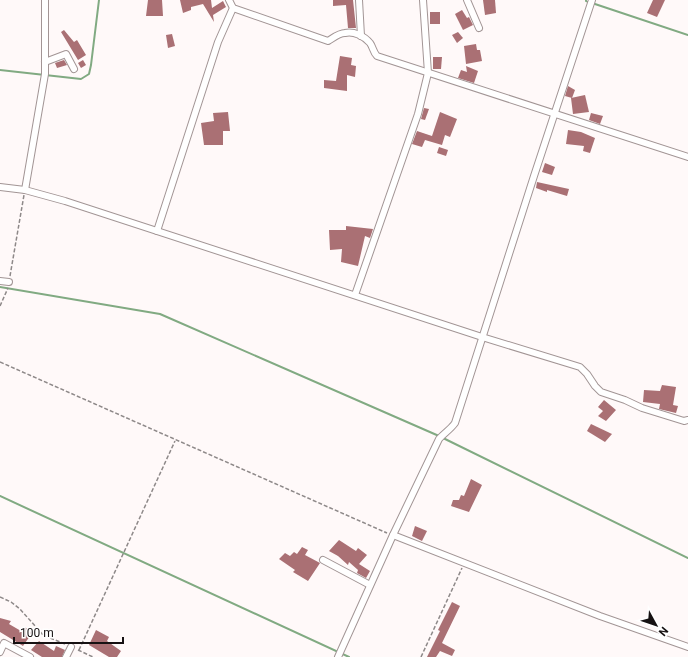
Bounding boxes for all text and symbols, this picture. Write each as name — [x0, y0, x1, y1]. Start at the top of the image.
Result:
north arrow — [636, 605, 676, 645]
scale bar — [14, 619, 123, 645]
text: N — [656, 624, 671, 638]
text: 100 m — [20, 626, 54, 640]

